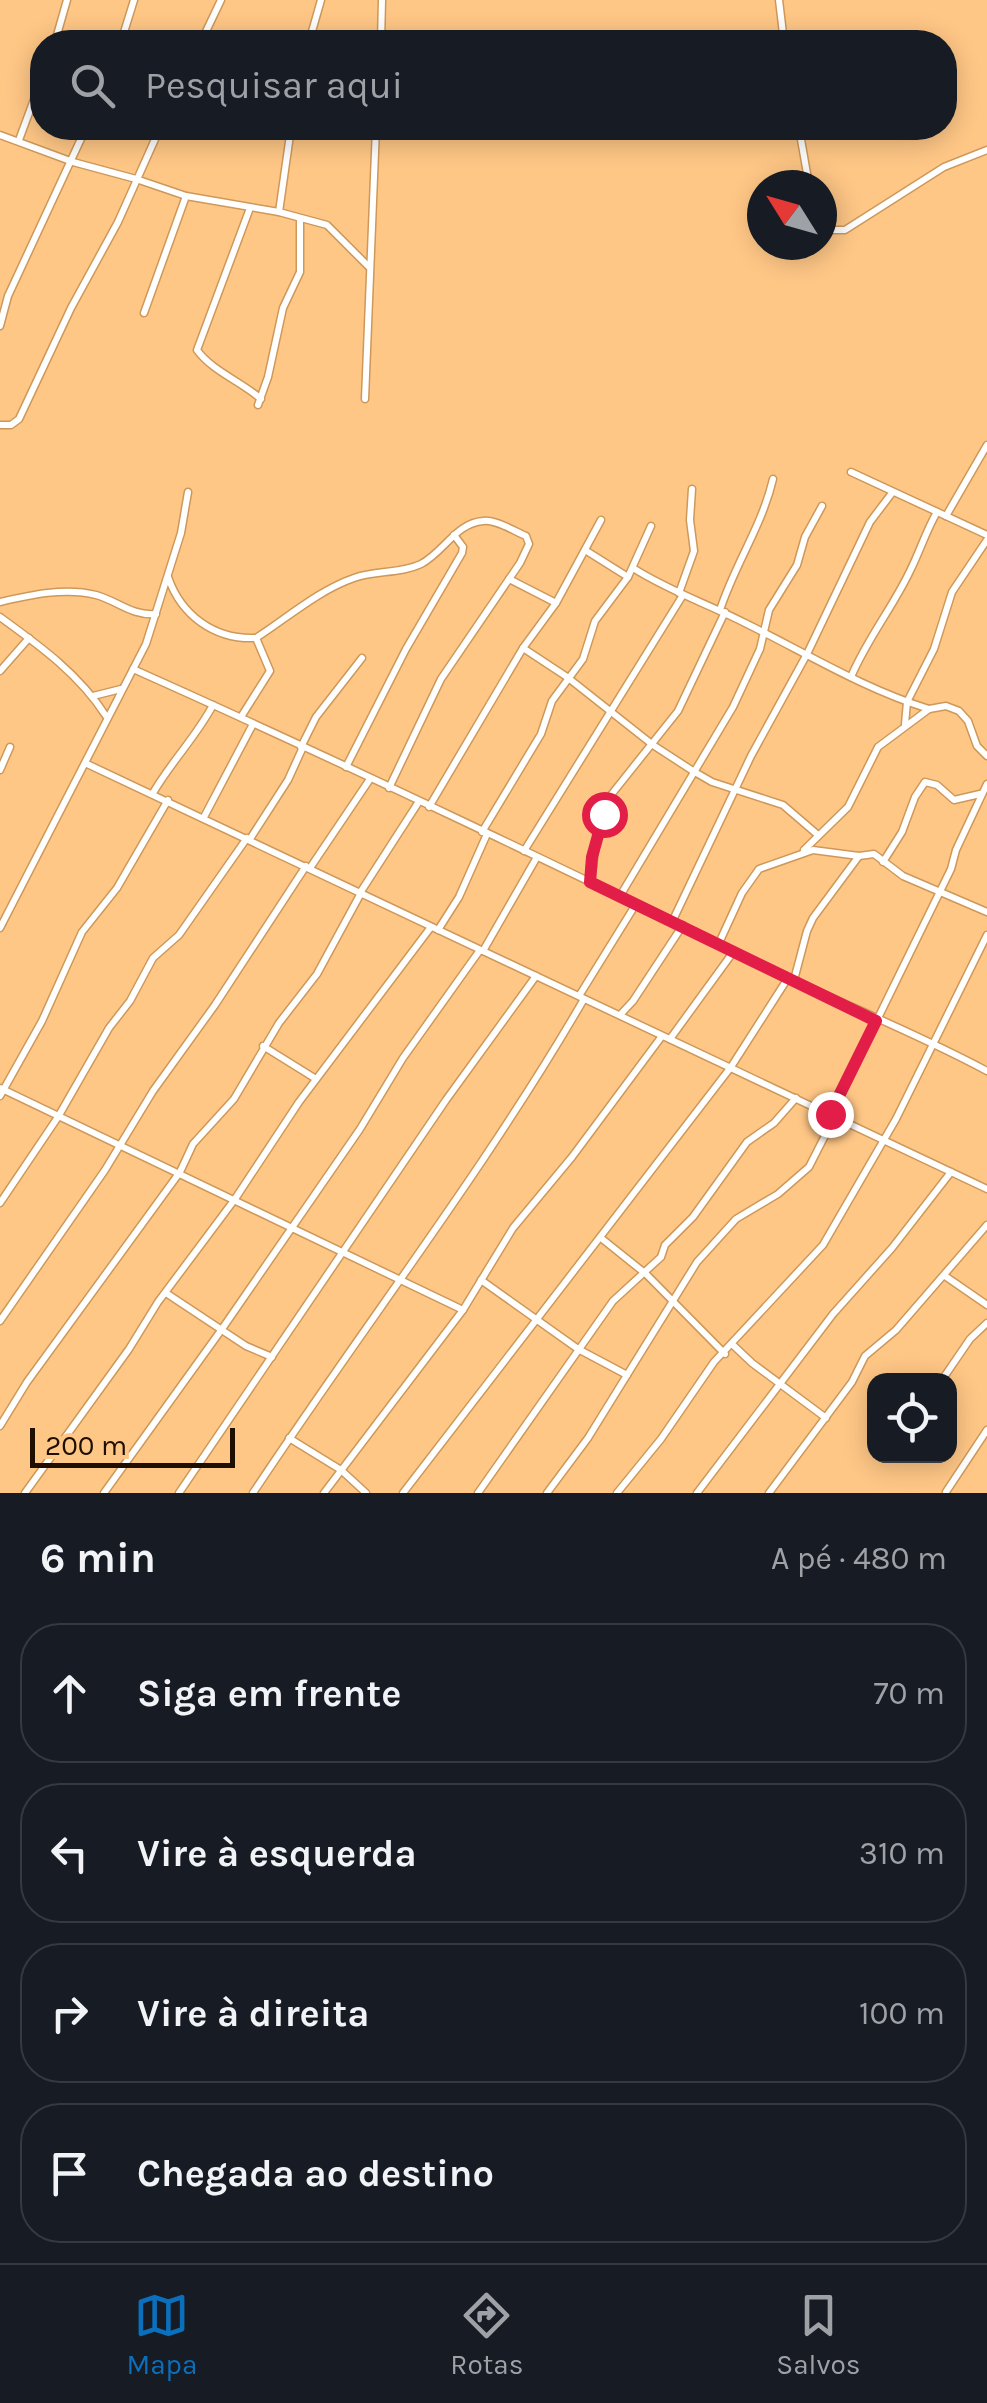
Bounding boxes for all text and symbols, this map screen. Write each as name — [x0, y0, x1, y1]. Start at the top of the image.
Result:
search box — [30, 30, 957, 140]
icon: search — [65, 58, 120, 113]
text: Pesquisar aqui — [145, 63, 403, 108]
north arrow — [747, 170, 837, 260]
route start — [582, 792, 628, 838]
route end — [808, 1092, 854, 1138]
map controls — [867, 1373, 957, 1463]
button: locate — [867, 1373, 957, 1463]
scale bar — [30, 1423, 235, 1468]
text: 200 m — [45, 1429, 127, 1462]
text: 6 min — [40, 1533, 156, 1583]
text: A pé · 480 m — [771, 1540, 947, 1577]
icon: ahead — [42, 1666, 97, 1721]
text: Siga em frente — [137, 1671, 401, 1716]
text: 70 m — [873, 1675, 945, 1712]
icon: left — [42, 1826, 97, 1881]
text: Vire à esquerda — [137, 1831, 417, 1876]
text: 310 m — [859, 1835, 945, 1872]
icon: right — [42, 1986, 97, 2041]
text: Vire à direita — [137, 1991, 369, 2036]
text: 100 m — [859, 1995, 945, 2032]
icon: arrive — [42, 2146, 97, 2201]
text: Chegada ao destino — [137, 2151, 494, 2196]
tab: Mapa — [126, 2288, 197, 2381]
tab: Rotas — [450, 2288, 523, 2381]
tab: Salvos — [776, 2288, 861, 2381]

